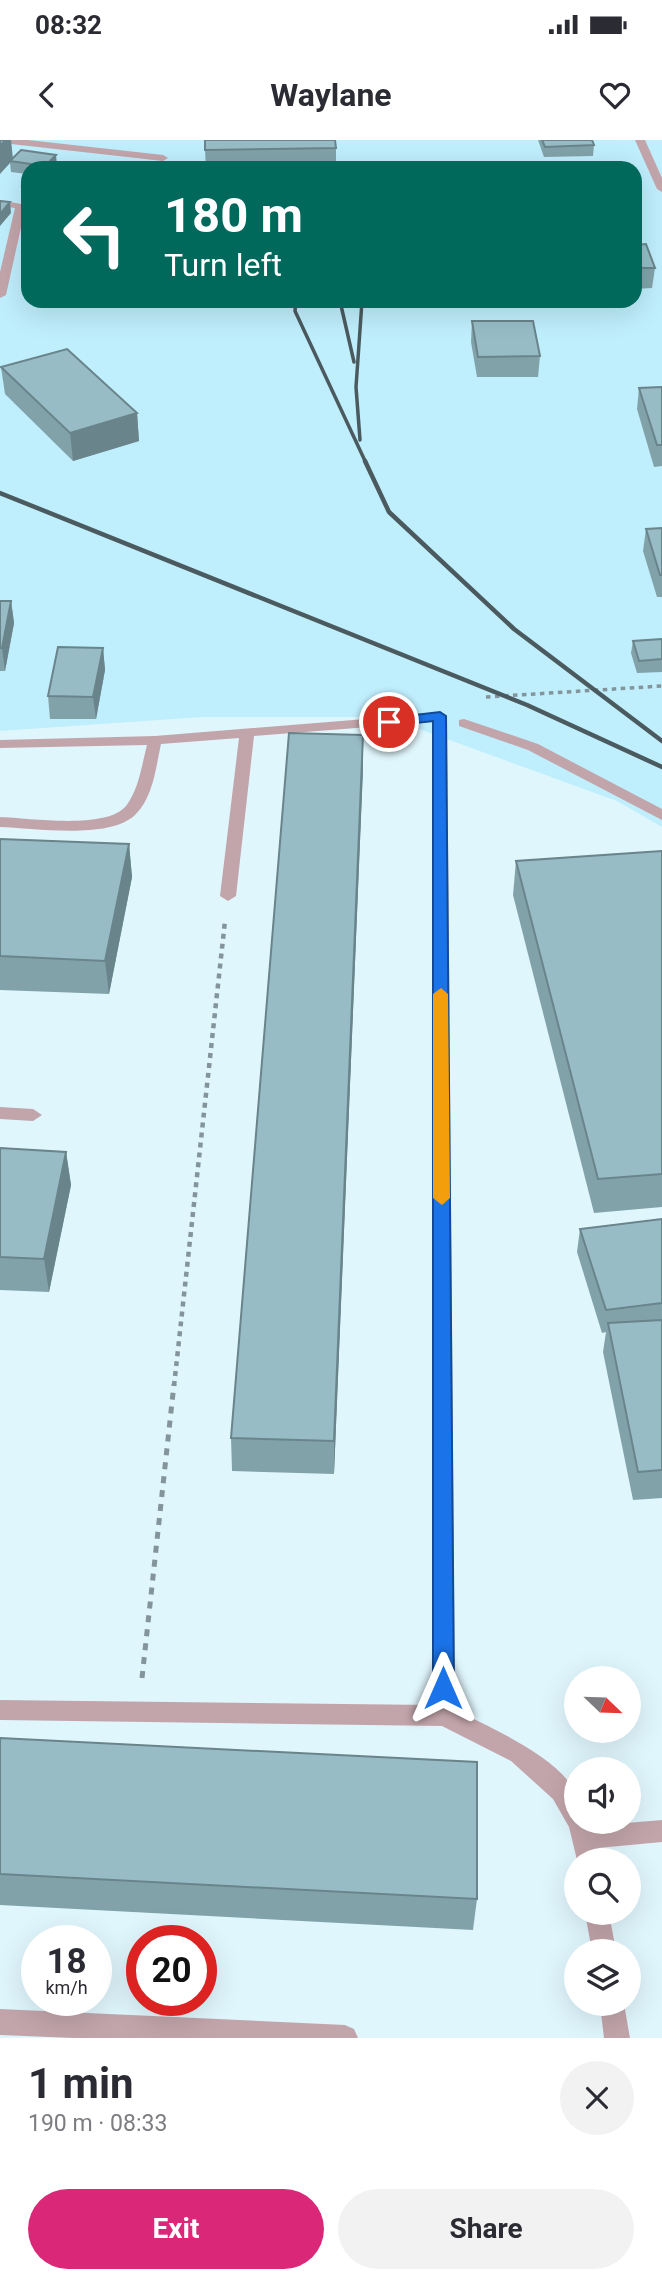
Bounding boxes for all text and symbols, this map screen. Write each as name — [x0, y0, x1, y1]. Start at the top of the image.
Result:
text: 08:32 — [35, 10, 102, 40]
icon: back — [28, 76, 66, 114]
text: Waylane — [270, 76, 392, 114]
icon: heart — [596, 76, 634, 114]
text: 180 m — [164, 187, 303, 244]
icon: left — [49, 189, 140, 280]
text: Turn left — [164, 246, 282, 284]
pin — [359, 692, 419, 752]
icon: arrive — [370, 703, 408, 741]
position arrow — [406, 1651, 480, 1725]
north arrow — [564, 1666, 640, 1743]
map controls — [564, 1666, 641, 2016]
button: sound — [564, 1757, 641, 1834]
button: search — [564, 1848, 641, 1925]
speed limit sign: 20 — [126, 1925, 217, 2016]
button: layers — [564, 1939, 641, 2016]
text: 18 — [46, 1941, 87, 1982]
text: km/h — [45, 1977, 88, 1998]
text: 1 min — [28, 2059, 134, 2108]
button: close — [560, 2061, 634, 2135]
text: 190 m · 08:33 — [28, 2110, 167, 2137]
button: Exit — [28, 2189, 324, 2269]
button: Share — [338, 2189, 634, 2269]

